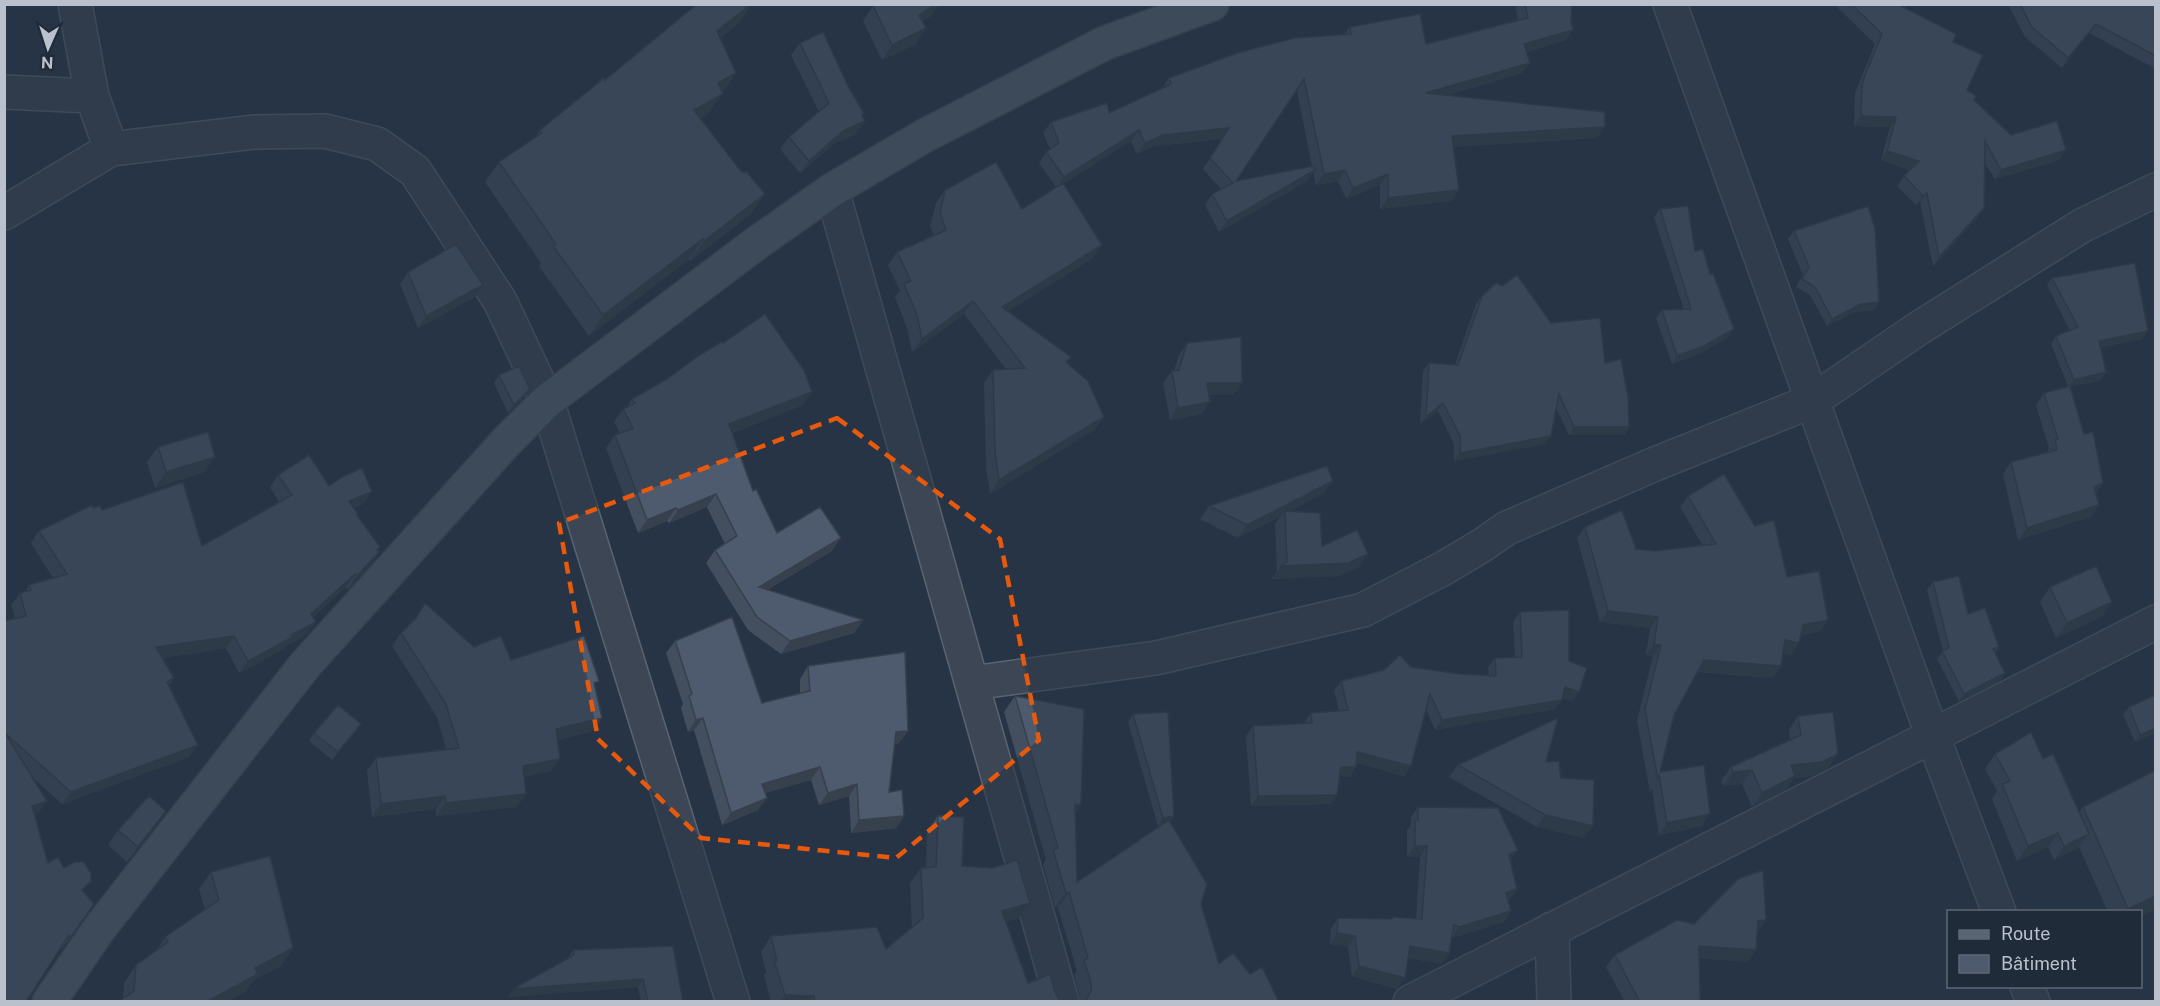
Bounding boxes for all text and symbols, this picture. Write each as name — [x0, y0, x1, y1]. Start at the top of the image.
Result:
north arrow — [18, 18, 78, 78]
text: N — [40, 53, 54, 72]
legend — [1947, 910, 2142, 988]
text: Route — [2001, 923, 2050, 944]
text: Bâtiment — [2001, 953, 2077, 974]

